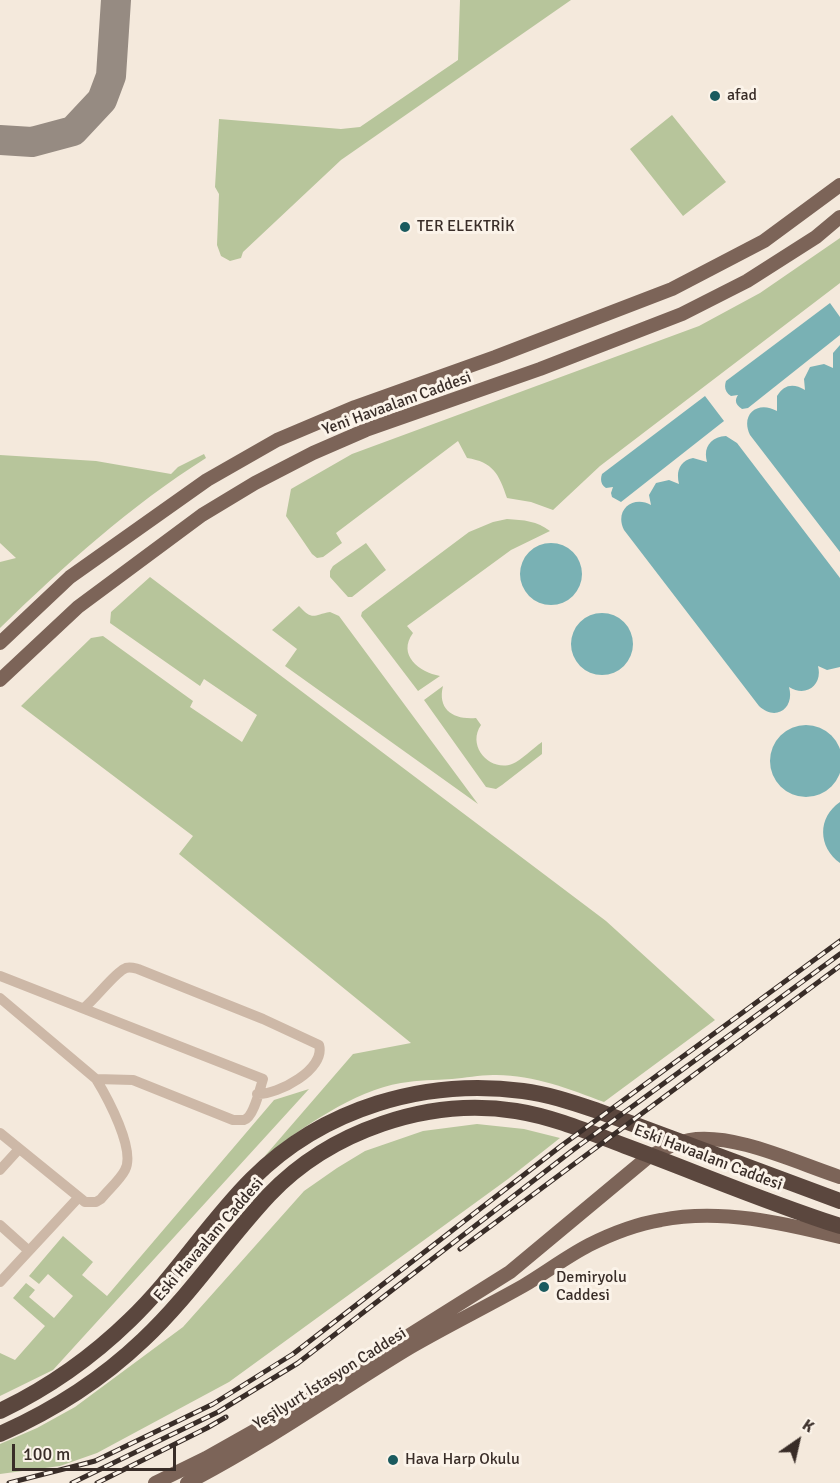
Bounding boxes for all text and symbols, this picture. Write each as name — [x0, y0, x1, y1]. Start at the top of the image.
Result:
place label: afad — [727, 86, 757, 106]
marker: afad — [708, 89, 722, 103]
place label: TER ELEKTRİK — [417, 217, 515, 237]
marker: TER ELEKTRİK — [398, 220, 412, 234]
street label: Yeni Havaalanı Caddesi — [320, 368, 474, 440]
street label: Eski Havaalanı Caddesi — [631, 1121, 785, 1195]
street label: Eski Havaalanı Caddesi — [150, 1174, 268, 1306]
place label: Demiryolu Caddesi — [556, 1268, 627, 1306]
marker: Demiryolu Caddesi — [537, 1280, 551, 1294]
street label: Yeşilyurt İstasyon Caddesi — [250, 1324, 410, 1434]
north arrow — [768, 1411, 828, 1471]
text: K — [798, 1415, 818, 1437]
scale bar — [15, 1432, 178, 1470]
text: 100 m — [23, 1443, 70, 1465]
place label: Hava Harp Okulu — [405, 1450, 520, 1470]
marker: Hava Harp Okulu — [386, 1453, 400, 1467]

